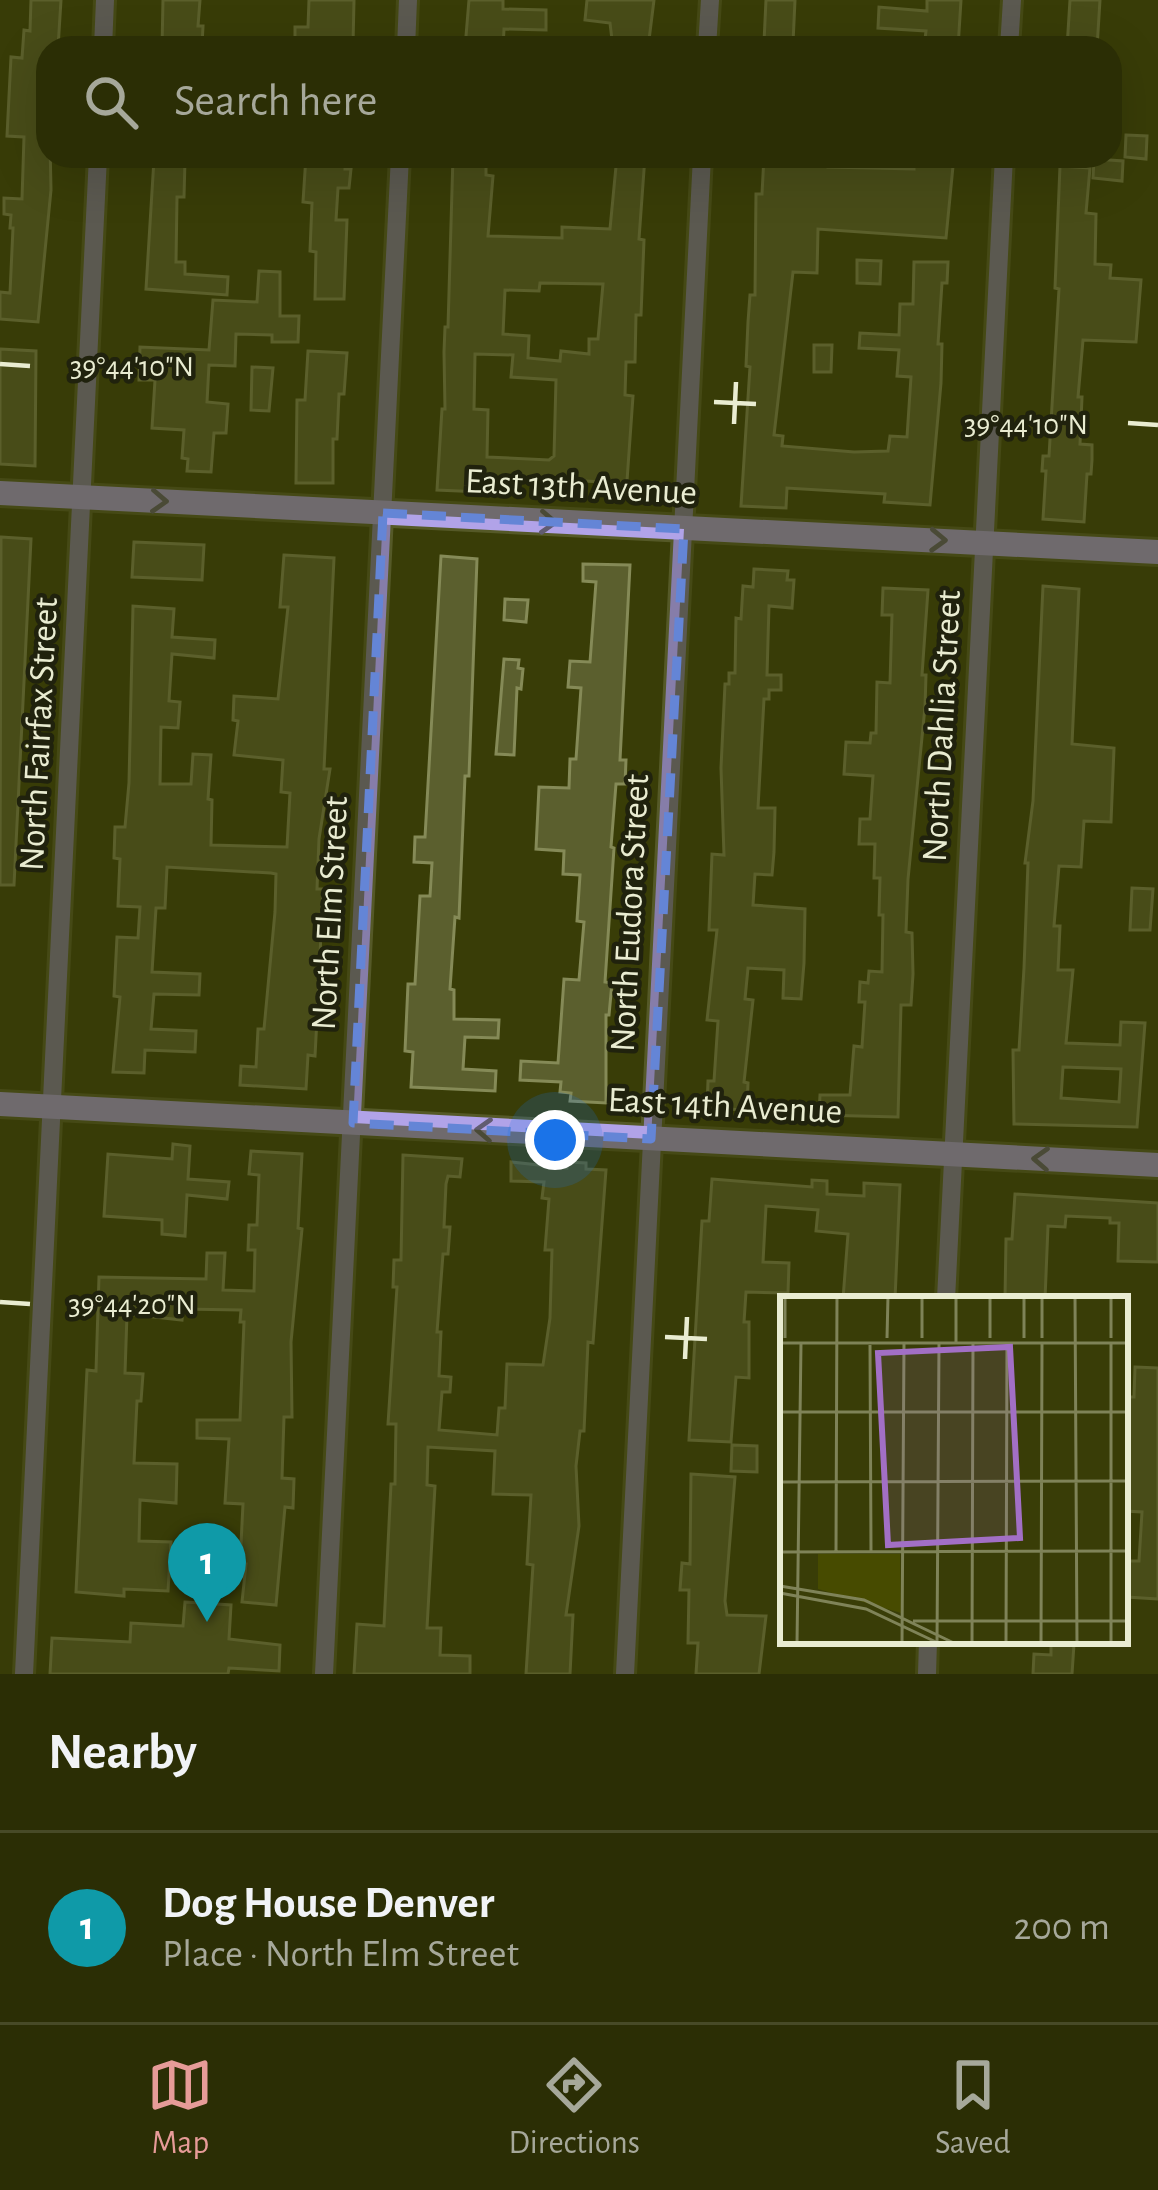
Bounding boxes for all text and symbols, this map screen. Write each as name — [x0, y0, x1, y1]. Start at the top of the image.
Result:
search box — [36, 36, 1122, 168]
icon: search — [78, 69, 144, 135]
text: Search here — [174, 79, 377, 124]
text: 39°44'10"N — [70, 352, 194, 382]
text: 39°44'10"N — [964, 410, 1088, 440]
street label: East 13th Avenue — [464, 463, 698, 511]
one-way arrow — [150, 488, 169, 514]
one-way arrow — [539, 508, 558, 534]
one-way arrow — [929, 527, 948, 553]
street label: North Dahlia Street — [917, 588, 967, 863]
street label: North Fairfax Street — [14, 596, 64, 872]
street label: North Eudora Street — [605, 773, 655, 1053]
street label: North Elm Street — [306, 794, 354, 1031]
street label: East 14th Avenue — [607, 1082, 843, 1130]
your location — [525, 1110, 585, 1170]
one-way arrow — [474, 1117, 493, 1143]
one-way arrow — [1031, 1146, 1050, 1172]
text: 39°44'20"N — [68, 1290, 196, 1320]
inset map — [780, 1296, 1128, 1644]
pin: 1 — [168, 1523, 246, 1622]
text: Nearby — [48, 1727, 197, 1778]
text: Dog House Denver — [162, 1881, 494, 1926]
text: 1 — [80, 1908, 94, 1947]
text: 200 m — [1013, 1908, 1110, 1947]
text: Place · North Elm Street — [162, 1935, 519, 1974]
tab: Map — [147, 2052, 213, 2164]
tab: Directions — [508, 2052, 640, 2164]
tab: Saved — [935, 2052, 1010, 2164]

